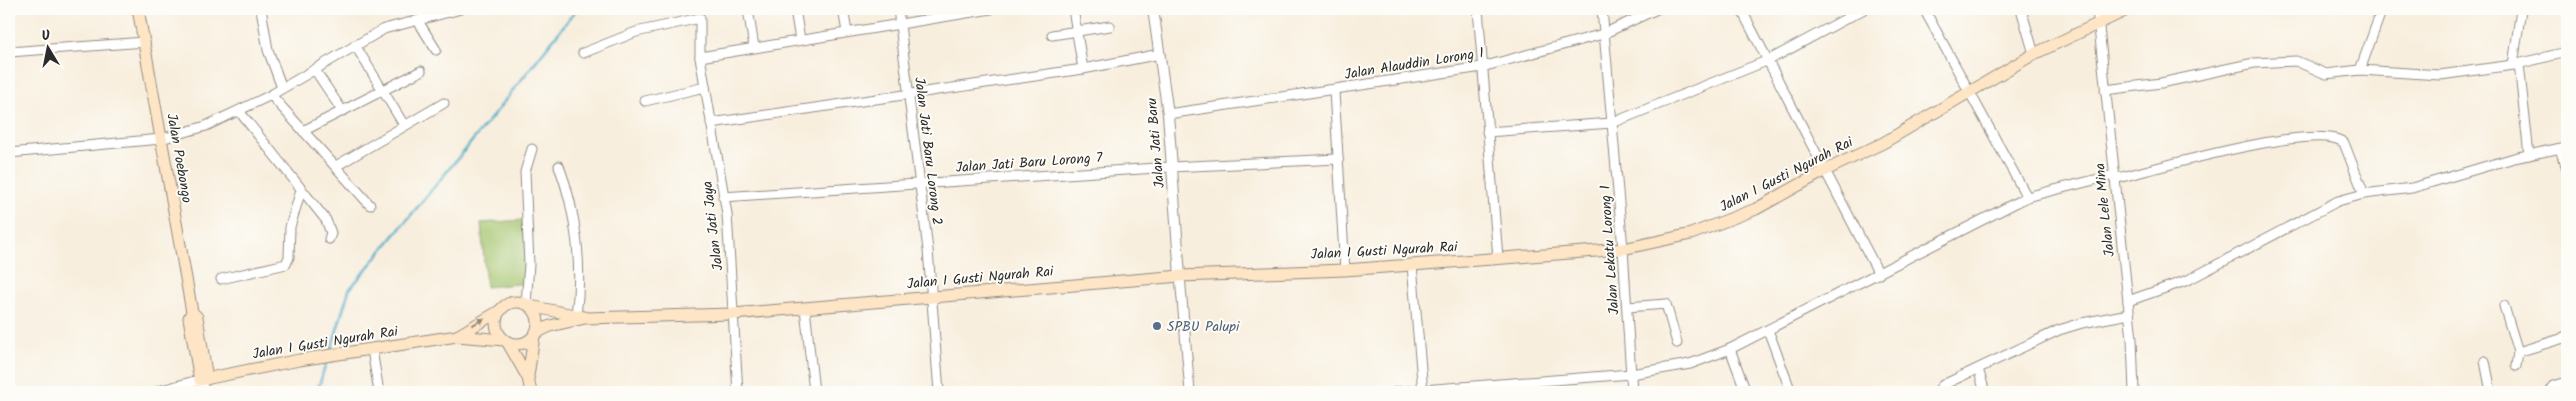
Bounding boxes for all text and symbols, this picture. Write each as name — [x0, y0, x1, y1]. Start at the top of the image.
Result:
north arrow — [22, 22, 72, 72]
text: U — [40, 25, 53, 48]
street label: Jalan Alauddin Lorong 1 — [1343, 42, 1485, 86]
street label: Jalan Jati Baru Lorong 2 — [908, 76, 948, 226]
street label: Jalan Jati Baru — [1141, 97, 1171, 189]
street label: Jalan Poebongo — [160, 112, 198, 205]
street label: Jalan I Gusti Ngurah Rai — [1716, 131, 1858, 218]
street label: Jalan Jati Baru Lorong 7 — [955, 147, 1104, 179]
street label: Jalan Lele Mina — [2089, 162, 2121, 258]
street label: Jalan Jati Jaya — [697, 180, 729, 272]
street label: Jalan Lekatu Lorong 1 — [1594, 184, 1626, 316]
street label: Jalan I Gusti Ngurah Rai — [1310, 236, 1459, 266]
street label: Jalan I Gusti Ngurah Rai — [906, 261, 1055, 295]
place label: SPBU Palupi — [1167, 316, 1240, 338]
one-way arrow — [471, 318, 486, 326]
marker: SPBU Palupi — [1151, 320, 1163, 332]
street label: Jalan I Gusti Ngurah Rai — [251, 321, 400, 365]

